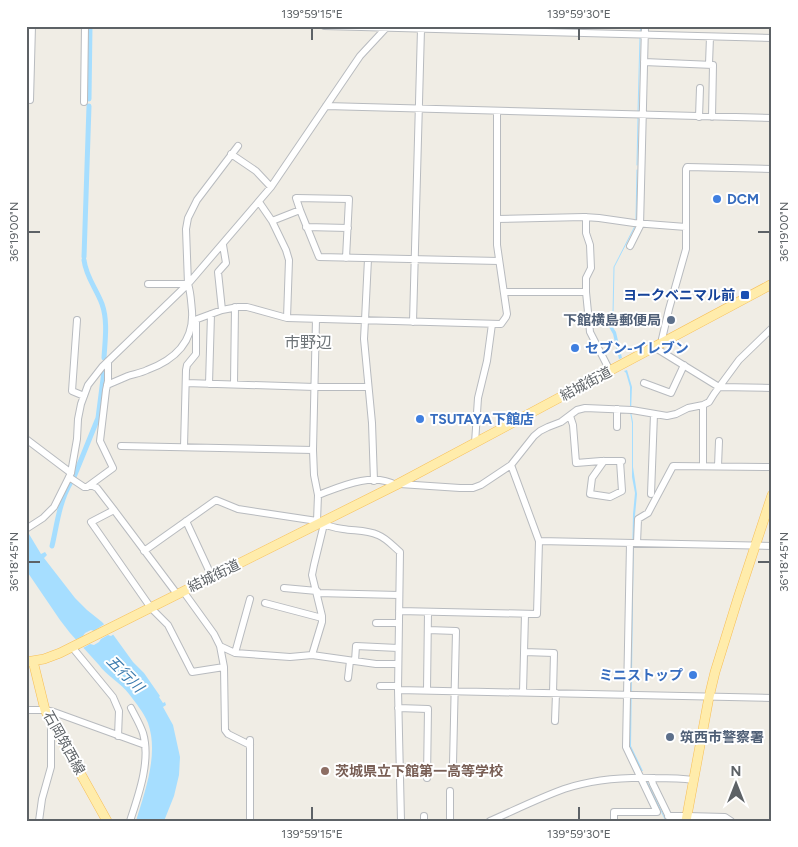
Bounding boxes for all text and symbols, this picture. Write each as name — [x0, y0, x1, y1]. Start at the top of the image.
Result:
text: 139°59'15"E — [281, 7, 343, 21]
text: 139°59'30"E — [547, 7, 611, 21]
place label: DCM — [727, 191, 759, 208]
marker: DCM — [711, 193, 723, 205]
text: 36°19'00"N — [7, 202, 21, 262]
text: 36°19'00"N — [777, 202, 791, 262]
place label: ヨークベニマル前 — [623, 287, 735, 304]
marker: ヨークベニマル前 — [739, 289, 751, 301]
place label: 下館横島郵便局 — [563, 312, 661, 329]
marker: 下館横島郵便局 — [665, 314, 677, 326]
district label: 市野辺 — [284, 333, 332, 352]
place label: セブン-イレブン — [585, 340, 689, 357]
marker: セブン-イレブン — [569, 342, 581, 354]
street label: 結城街道 — [557, 363, 615, 405]
place label: TSUTAYA下館店 — [430, 411, 534, 428]
marker: TSUTAYA下館店 — [414, 413, 426, 425]
text: 36°18'45"N — [7, 532, 21, 592]
text: 36°18'45"N — [777, 532, 791, 592]
street label: 結城街道 — [185, 556, 243, 596]
water label: 五行川 — [103, 652, 149, 698]
place label: ミニストップ — [599, 667, 683, 684]
marker: ミニストップ — [687, 669, 699, 681]
street label: 石岡筑西線 — [40, 708, 88, 778]
place label: 筑西市警察署 — [680, 729, 764, 746]
marker: 筑西市警察署 — [664, 731, 676, 743]
north arrow — [710, 760, 760, 810]
place label: 茨城県立下館第一高等学校 — [335, 763, 503, 780]
text: N — [731, 763, 741, 780]
marker: 茨城県立下館第一高等学校 — [319, 765, 331, 777]
text: 139°59'15"E — [281, 827, 343, 841]
text: 139°59'30"E — [547, 827, 611, 841]

